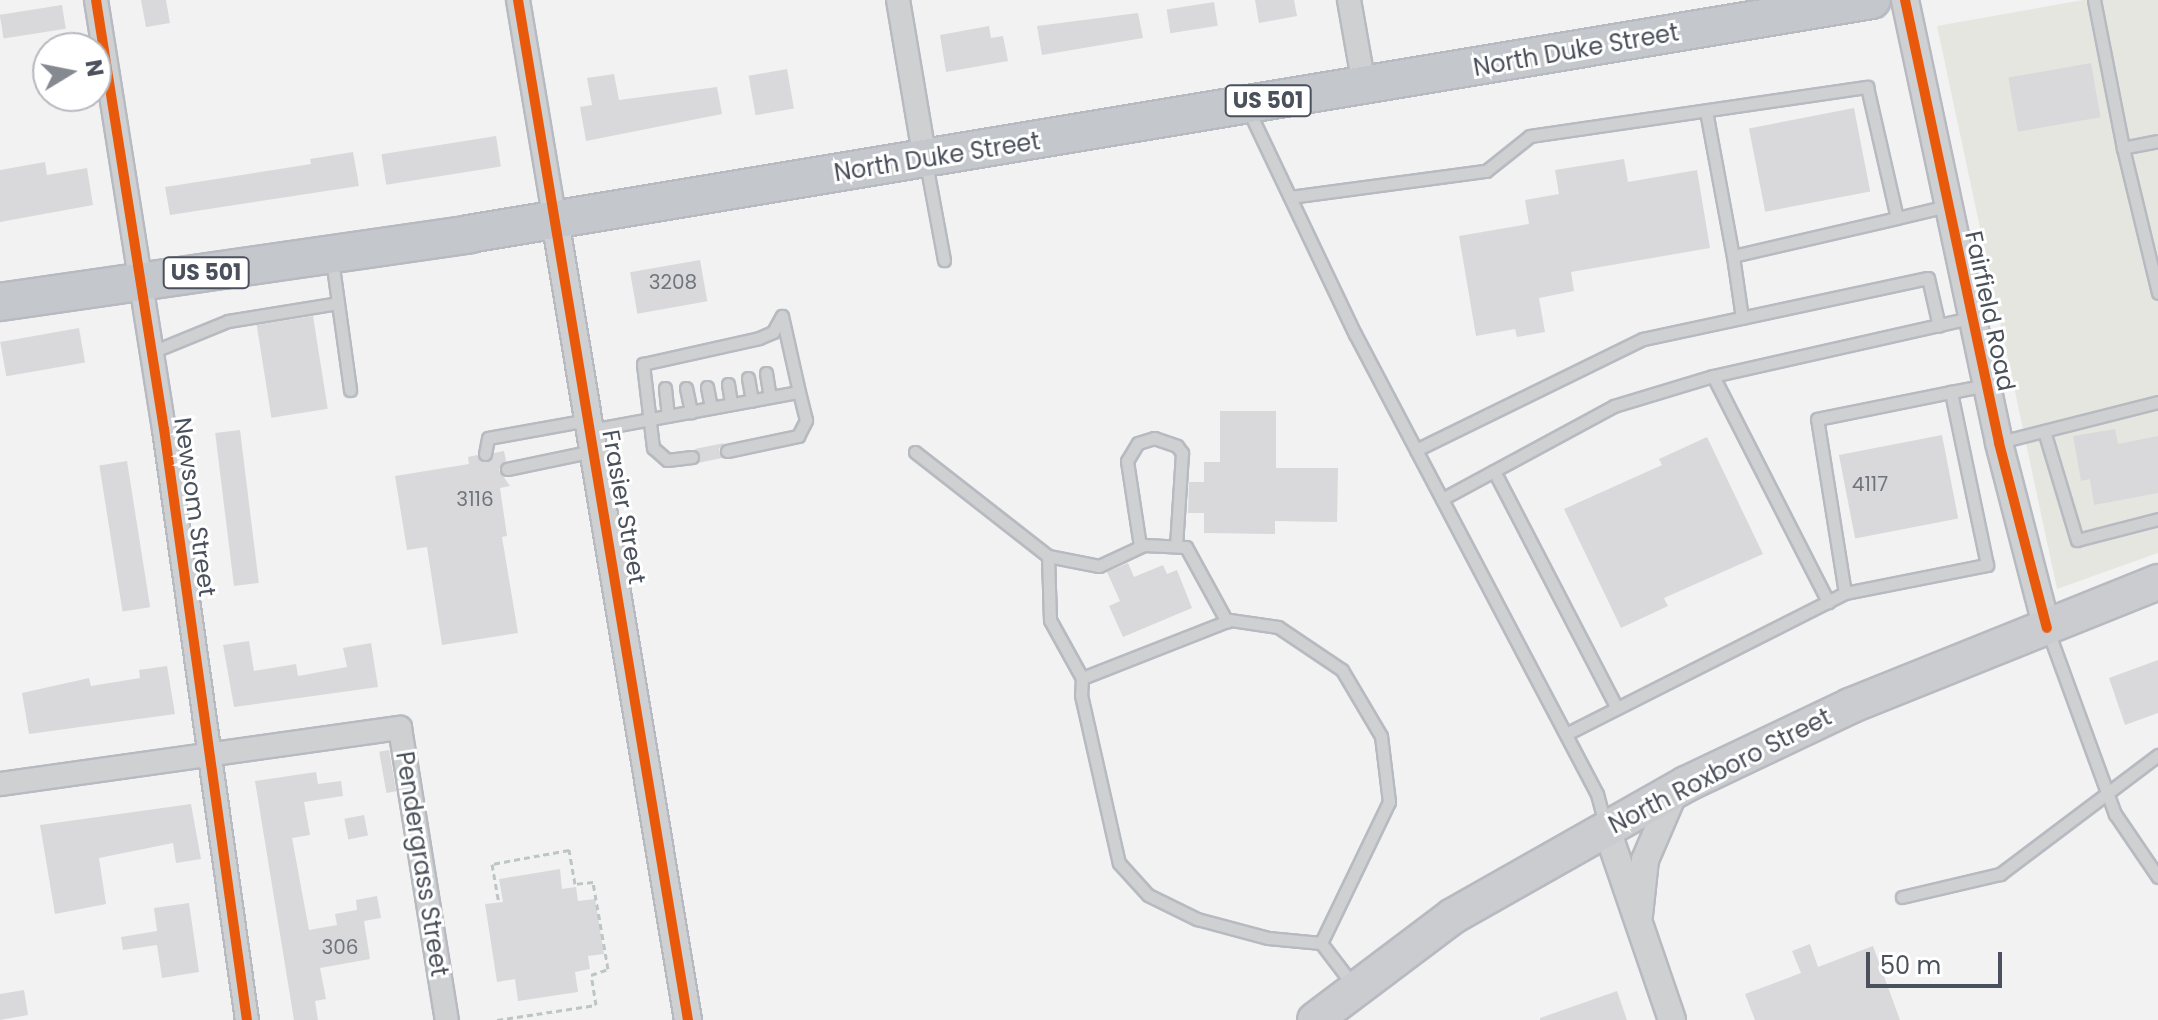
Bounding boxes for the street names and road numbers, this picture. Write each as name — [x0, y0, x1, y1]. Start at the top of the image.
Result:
street label: North Duke Street — [1471, 18, 1681, 82]
road number: US 501 — [1224, 83, 1312, 119]
street label: North Duke Street — [832, 127, 1042, 187]
street label: Fairfield Road — [1959, 228, 2021, 394]
road number: US 501 — [162, 255, 250, 291]
street label: Newsom Street — [168, 416, 222, 598]
street label: Frasier Street — [596, 428, 652, 586]
street label: North Roxboro Street — [1604, 702, 1836, 840]
street label: Pendergrass Street — [390, 749, 454, 979]

